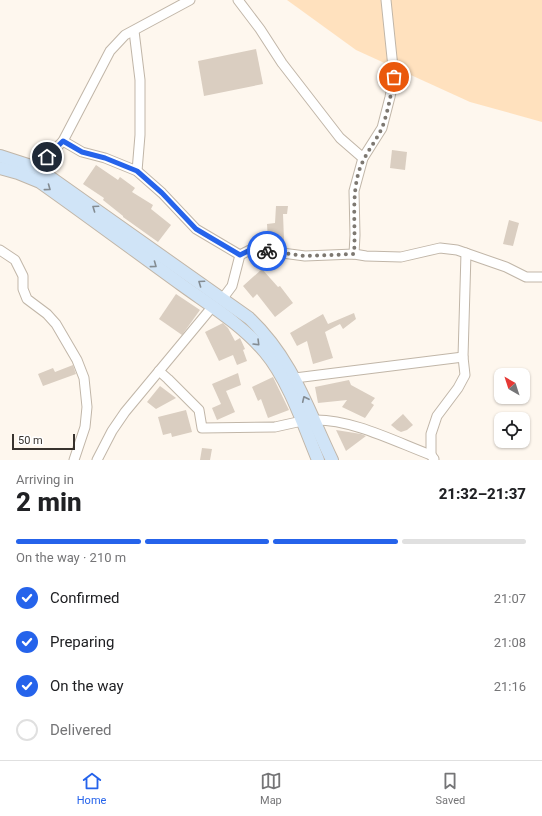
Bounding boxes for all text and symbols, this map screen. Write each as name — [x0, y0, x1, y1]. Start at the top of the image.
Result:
pin — [377, 60, 411, 94]
icon: bag — [383, 66, 405, 88]
pin — [30, 140, 64, 174]
icon: home — [36, 146, 58, 168]
one-way arrow — [44, 183, 51, 190]
one-way arrow — [92, 205, 99, 213]
courier — [247, 231, 287, 271]
icon: bike — [256, 240, 278, 262]
one-way arrow — [149, 260, 156, 267]
one-way arrow — [199, 281, 206, 288]
one-way arrow — [252, 338, 260, 346]
north arrow — [494, 368, 530, 404]
map controls — [494, 368, 530, 448]
one-way arrow — [302, 395, 310, 403]
button: locate — [494, 412, 530, 448]
scale bar — [12, 432, 75, 451]
text: 50 m — [18, 434, 43, 447]
text: Arriving in — [16, 472, 74, 487]
text: 21:32–21:37 — [439, 485, 526, 503]
text: 2 min — [16, 487, 82, 517]
text: On the way · 210 m — [16, 550, 126, 565]
icon: check — [16, 587, 38, 609]
text: Confirmed — [50, 589, 120, 607]
text: 21:07 — [494, 591, 526, 606]
icon: check — [16, 631, 38, 653]
text: Preparing — [50, 633, 114, 651]
text: 21:08 — [494, 635, 526, 650]
icon: check — [16, 675, 38, 697]
text: On the way — [50, 677, 124, 695]
text: 21:16 — [494, 679, 526, 694]
text: Delivered — [50, 721, 112, 739]
tab: Home — [77, 770, 106, 807]
tab: Map — [260, 770, 282, 807]
tab: Saved — [435, 770, 465, 807]

